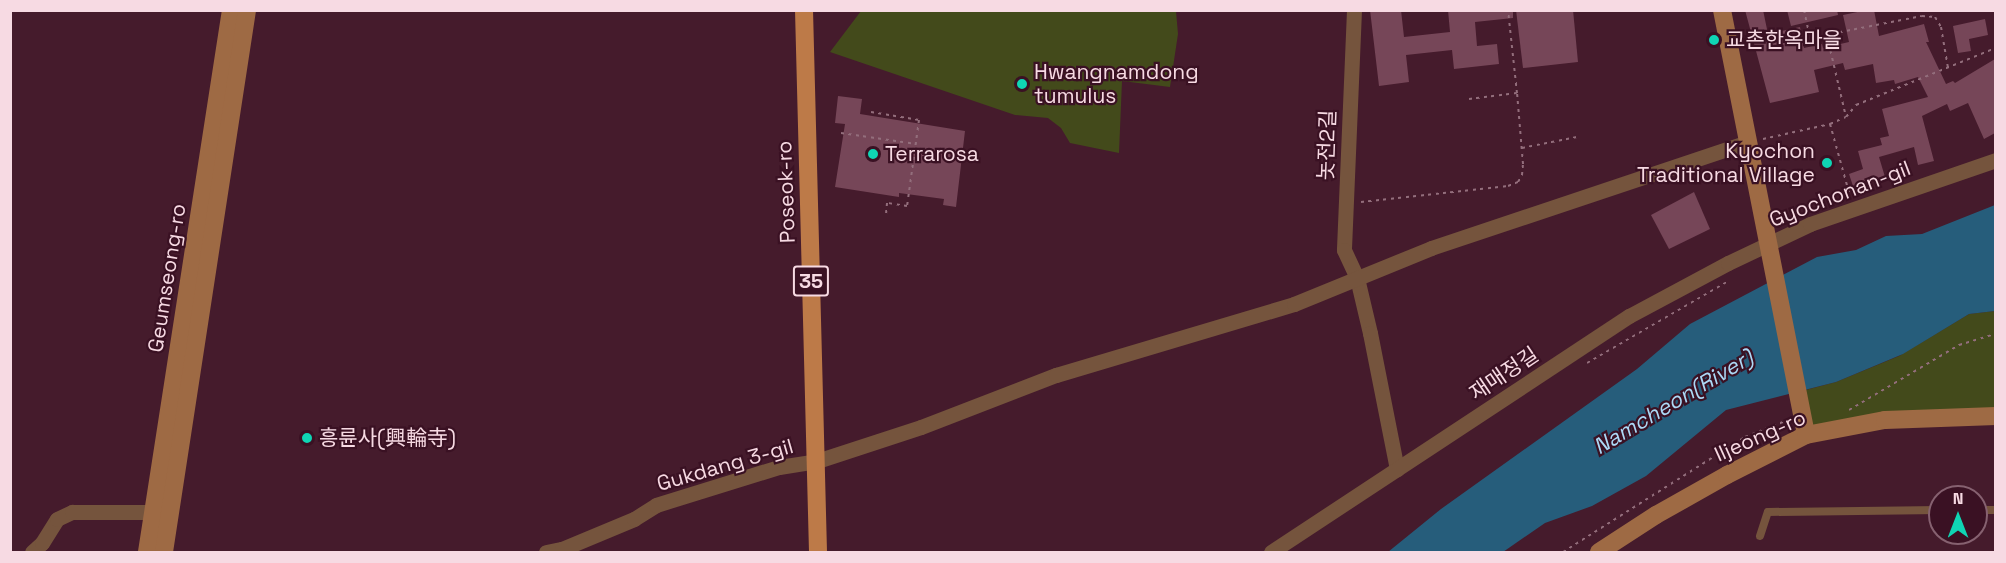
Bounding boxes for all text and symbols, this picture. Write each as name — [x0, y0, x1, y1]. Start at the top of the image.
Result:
place label: 교촌한옥마을 — [1726, 27, 1842, 53]
marker: 교촌한옥마을 — [1707, 33, 1721, 47]
place label: Hwangnamdong tumulus — [1034, 59, 1199, 109]
marker: Hwangnamdong tumulus — [1015, 77, 1029, 91]
street label: 놋전2길 — [1313, 109, 1341, 181]
place label: Kyochon Traditional Village — [1637, 138, 1815, 188]
street label: Poseok-ro — [772, 140, 800, 244]
place label: Terrarosa — [885, 141, 979, 167]
marker: Terrarosa — [866, 147, 880, 161]
street label: Gyochonan-gil — [1766, 155, 1914, 233]
marker: Kyochon Traditional Village — [1820, 156, 1834, 170]
street label: Geumseong-ro — [143, 202, 191, 354]
road number: 35 — [792, 264, 830, 298]
street label: 재매정길 — [1465, 342, 1543, 406]
water label: Namcheon(River) — [1588, 344, 1758, 460]
street label: Iljeong-ro — [1710, 405, 1810, 467]
place label: 흥륜사(興輪寺) — [319, 425, 456, 451]
marker: 흥륜사(興輪寺) — [300, 431, 314, 445]
street label: Gukdang 3-gil — [654, 433, 796, 497]
north arrow — [1928, 485, 1988, 545]
text: N — [1953, 488, 1963, 509]

